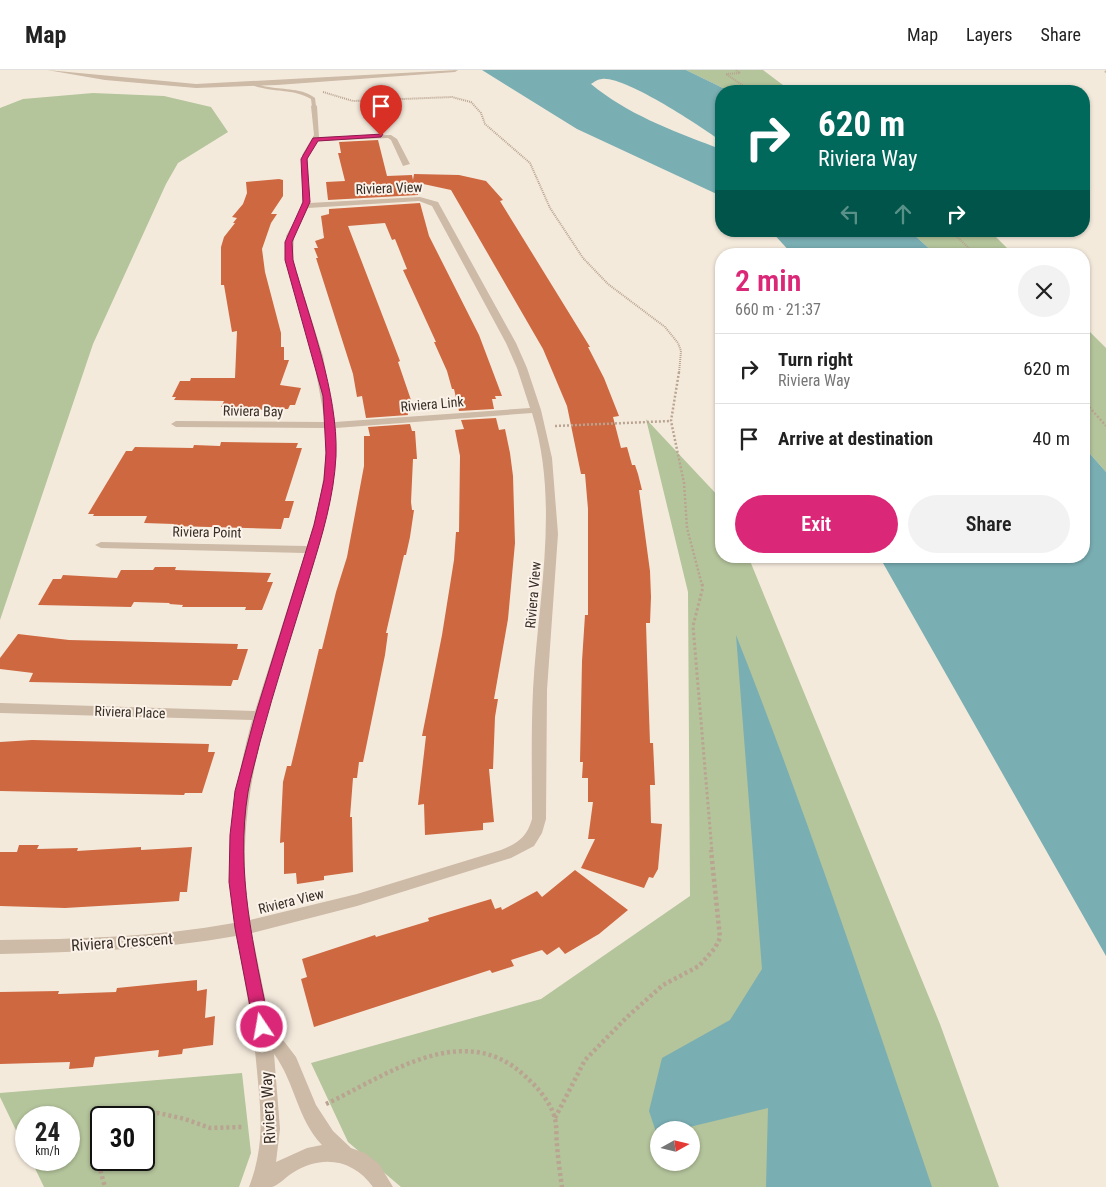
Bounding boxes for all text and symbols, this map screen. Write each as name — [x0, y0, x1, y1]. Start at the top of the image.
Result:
text: Map — [25, 21, 66, 49]
text: Map — [907, 24, 938, 45]
text: Layers — [966, 24, 1013, 45]
text: Share — [1041, 24, 1081, 45]
pin — [360, 85, 402, 136]
icon: arrive — [367, 92, 395, 120]
text: 620 m — [818, 104, 905, 145]
icon: right — [735, 105, 800, 170]
text: Riviera Way — [818, 146, 917, 171]
street label: Riviera View — [355, 179, 423, 197]
icon: left — [836, 200, 864, 228]
icon: ahead — [889, 200, 917, 228]
icon: right — [942, 200, 970, 228]
text: 2 min — [735, 263, 801, 298]
button: close — [1018, 265, 1070, 317]
text: 660 m · 21:37 — [735, 300, 821, 319]
text: Turn right — [778, 348, 853, 371]
icon: right — [735, 355, 763, 383]
text: 620 m — [1023, 357, 1070, 380]
text: Riviera Way — [778, 371, 850, 390]
street label: Riviera Link — [400, 393, 465, 415]
street label: Riviera Bay — [223, 402, 283, 420]
icon: arrive — [735, 425, 763, 453]
text: Arrive at destination — [778, 427, 933, 450]
text: 40 m — [1033, 427, 1070, 450]
button: Exit — [735, 495, 898, 553]
button: Share — [908, 495, 1070, 553]
street label: Riviera Point — [172, 523, 242, 541]
street label: Riviera View — [522, 561, 544, 629]
street label: Riviera Place — [94, 703, 166, 721]
street label: Riviera View — [257, 885, 325, 917]
street label: Riviera Crescent — [70, 929, 174, 955]
position arrow — [235, 1000, 287, 1052]
street label: Riviera Way — [257, 1071, 279, 1145]
speed limit sign: 30 — [90, 1106, 155, 1171]
text: 24 — [35, 1118, 60, 1147]
north arrow — [650, 1121, 700, 1171]
map controls — [650, 1121, 700, 1171]
text: km/h — [35, 1144, 60, 1158]

